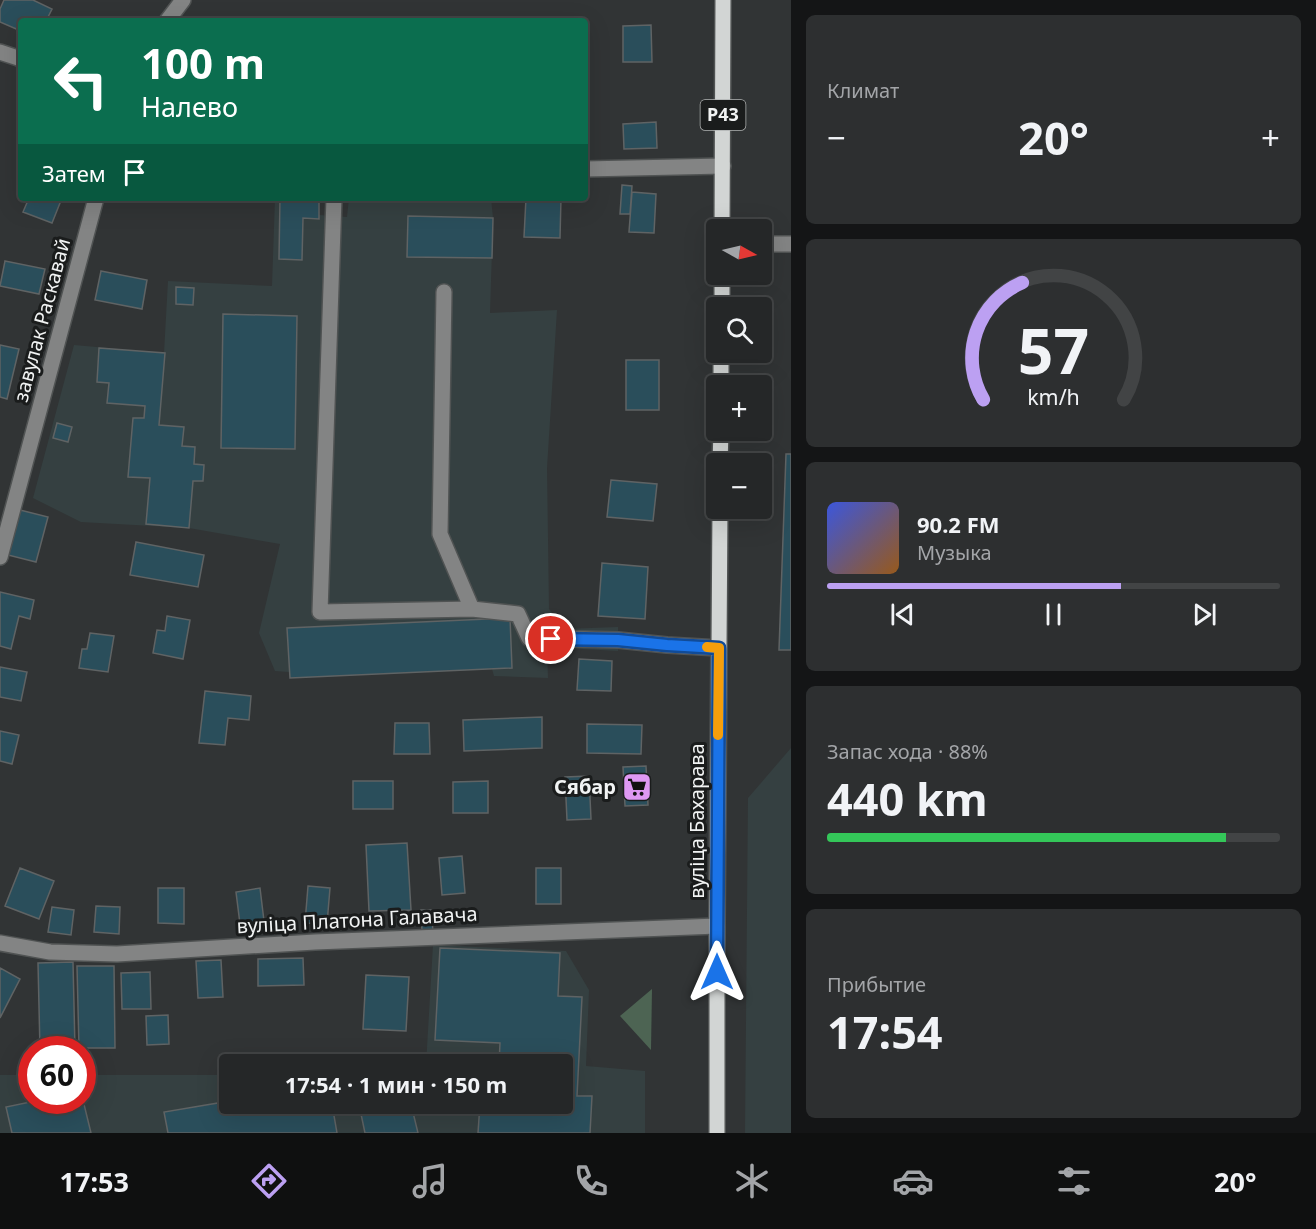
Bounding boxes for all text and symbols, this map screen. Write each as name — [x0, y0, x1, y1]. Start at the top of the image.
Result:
text: 100 m — [141, 34, 265, 91]
icon: left — [42, 42, 120, 120]
text: Климат — [827, 77, 899, 104]
text: Налево — [141, 88, 238, 125]
road number: Р43 — [700, 100, 746, 130]
text: 20° — [1018, 107, 1089, 168]
text: − — [827, 115, 846, 160]
text: + — [1261, 115, 1280, 160]
icon: arrive — [118, 156, 151, 189]
text: Затем — [42, 158, 106, 188]
north arrow — [706, 219, 772, 285]
map controls — [706, 219, 772, 519]
street label: завулак Раскавай — [7, 235, 76, 405]
button: search — [706, 297, 772, 363]
text: 57 — [1018, 307, 1089, 392]
button: + — [706, 375, 772, 441]
text: km/h — [1027, 382, 1080, 411]
button: − — [706, 453, 772, 519]
text: 90.2 FM — [917, 509, 999, 539]
text: Музыка — [917, 539, 992, 566]
icon: previous — [886, 598, 919, 631]
icon: pause — [1037, 598, 1070, 631]
icon: next — [1188, 598, 1221, 631]
pin — [525, 613, 576, 664]
icon: arrive — [534, 622, 567, 655]
text: Запас хода · 88% — [827, 738, 988, 765]
street label: вуліца Бахарава — [683, 743, 710, 899]
text: 440 km — [827, 768, 988, 829]
supermarket icon: Сябар — [621, 771, 653, 803]
place label: Сябар — [554, 773, 616, 800]
street label: вуліца Платона Галавача — [236, 900, 478, 939]
position arrow — [685, 940, 749, 1004]
text: Прибытие — [827, 971, 926, 998]
text: 17:54 — [827, 1001, 943, 1062]
speed limit sign: 60 — [18, 1036, 96, 1114]
text: 17:54 · 1 мин · 150 m — [285, 1069, 507, 1099]
icon: directions — [248, 1160, 290, 1202]
icon: music — [409, 1160, 451, 1202]
icon: phone — [570, 1160, 612, 1202]
icon: climate — [731, 1160, 773, 1202]
icon: car — [892, 1160, 934, 1202]
icon: filters — [1053, 1160, 1095, 1202]
text: 17:53 — [60, 1163, 129, 1200]
text: 20° — [1214, 1163, 1256, 1200]

